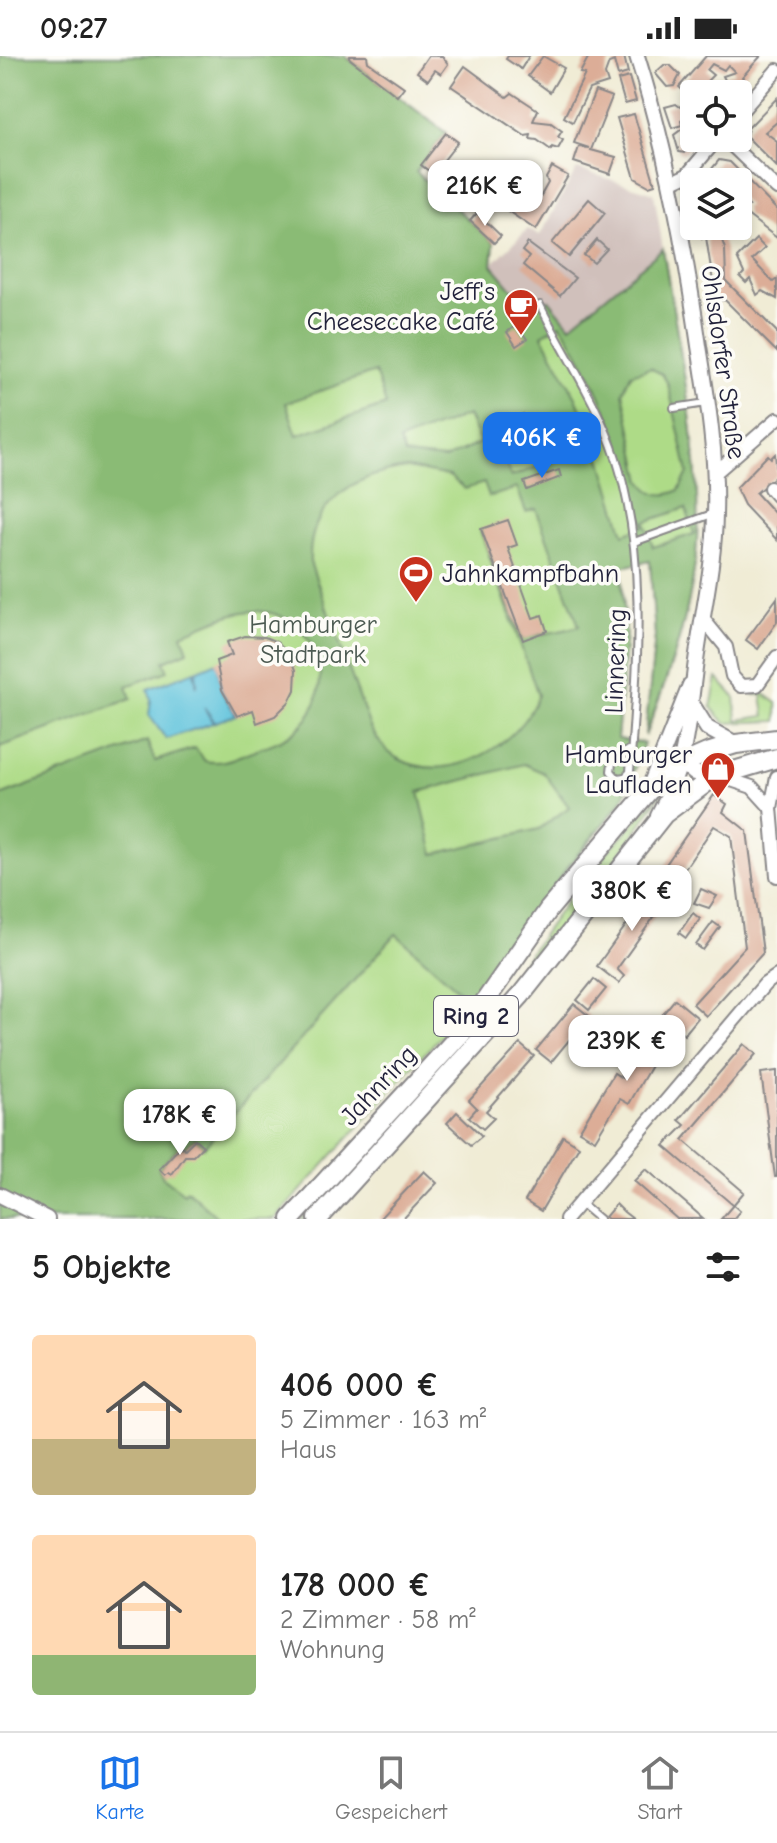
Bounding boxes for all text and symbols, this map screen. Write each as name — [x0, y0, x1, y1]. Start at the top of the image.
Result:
text: 09:27 — [40, 11, 107, 46]
map controls — [680, 80, 752, 240]
button: locate — [680, 80, 752, 152]
pin: 216K € — [420, 160, 550, 228]
button: layers — [680, 168, 752, 240]
text: 216K € — [446, 171, 524, 201]
street label: Ohlsdorfer Straße — [695, 263, 751, 461]
place label: Jeff's Cheesecake Café — [307, 277, 495, 337]
cafe icon: Jeff's Cheesecake Café — [502, 287, 540, 337]
pin: 406K € — [477, 412, 607, 480]
text: 406K € — [501, 423, 583, 453]
sports icon: Jahnkampfbahn — [397, 554, 435, 604]
place label: Jahnkampfbahn — [442, 559, 619, 589]
street label: Linnering — [599, 608, 633, 714]
park label: Hamburger Stadtpark — [249, 610, 377, 670]
place label: Hamburger Laufladen — [564, 740, 693, 800]
shop icon: Hamburger Laufladen — [699, 750, 737, 800]
pin: 380K € — [567, 865, 697, 933]
text: 380K € — [591, 876, 673, 906]
road number: Ring 2 — [434, 996, 518, 1036]
pin: 239K € — [562, 1015, 692, 1083]
text: 239K € — [586, 1026, 668, 1056]
street label: Jahnring — [334, 1040, 423, 1132]
pin: 178K € — [115, 1089, 245, 1157]
text: 178K € — [142, 1100, 218, 1130]
icon: filters — [701, 1245, 745, 1289]
text: 5 Objekte — [32, 1247, 171, 1287]
text: 406 000 € — [280, 1365, 439, 1405]
icon: home — [96, 1367, 192, 1463]
text: 5 Zimmer · 163 m² — [280, 1405, 486, 1435]
text: Haus — [280, 1435, 336, 1465]
text: 178 000 € — [280, 1565, 431, 1605]
icon: home — [96, 1567, 192, 1663]
text: 2 Zimmer · 58 m² — [280, 1605, 476, 1635]
text: Wohnung — [280, 1635, 385, 1665]
tab: Karte — [95, 1751, 144, 1825]
tab: Gespeichert — [335, 1751, 447, 1825]
tab: Start — [638, 1751, 682, 1825]

